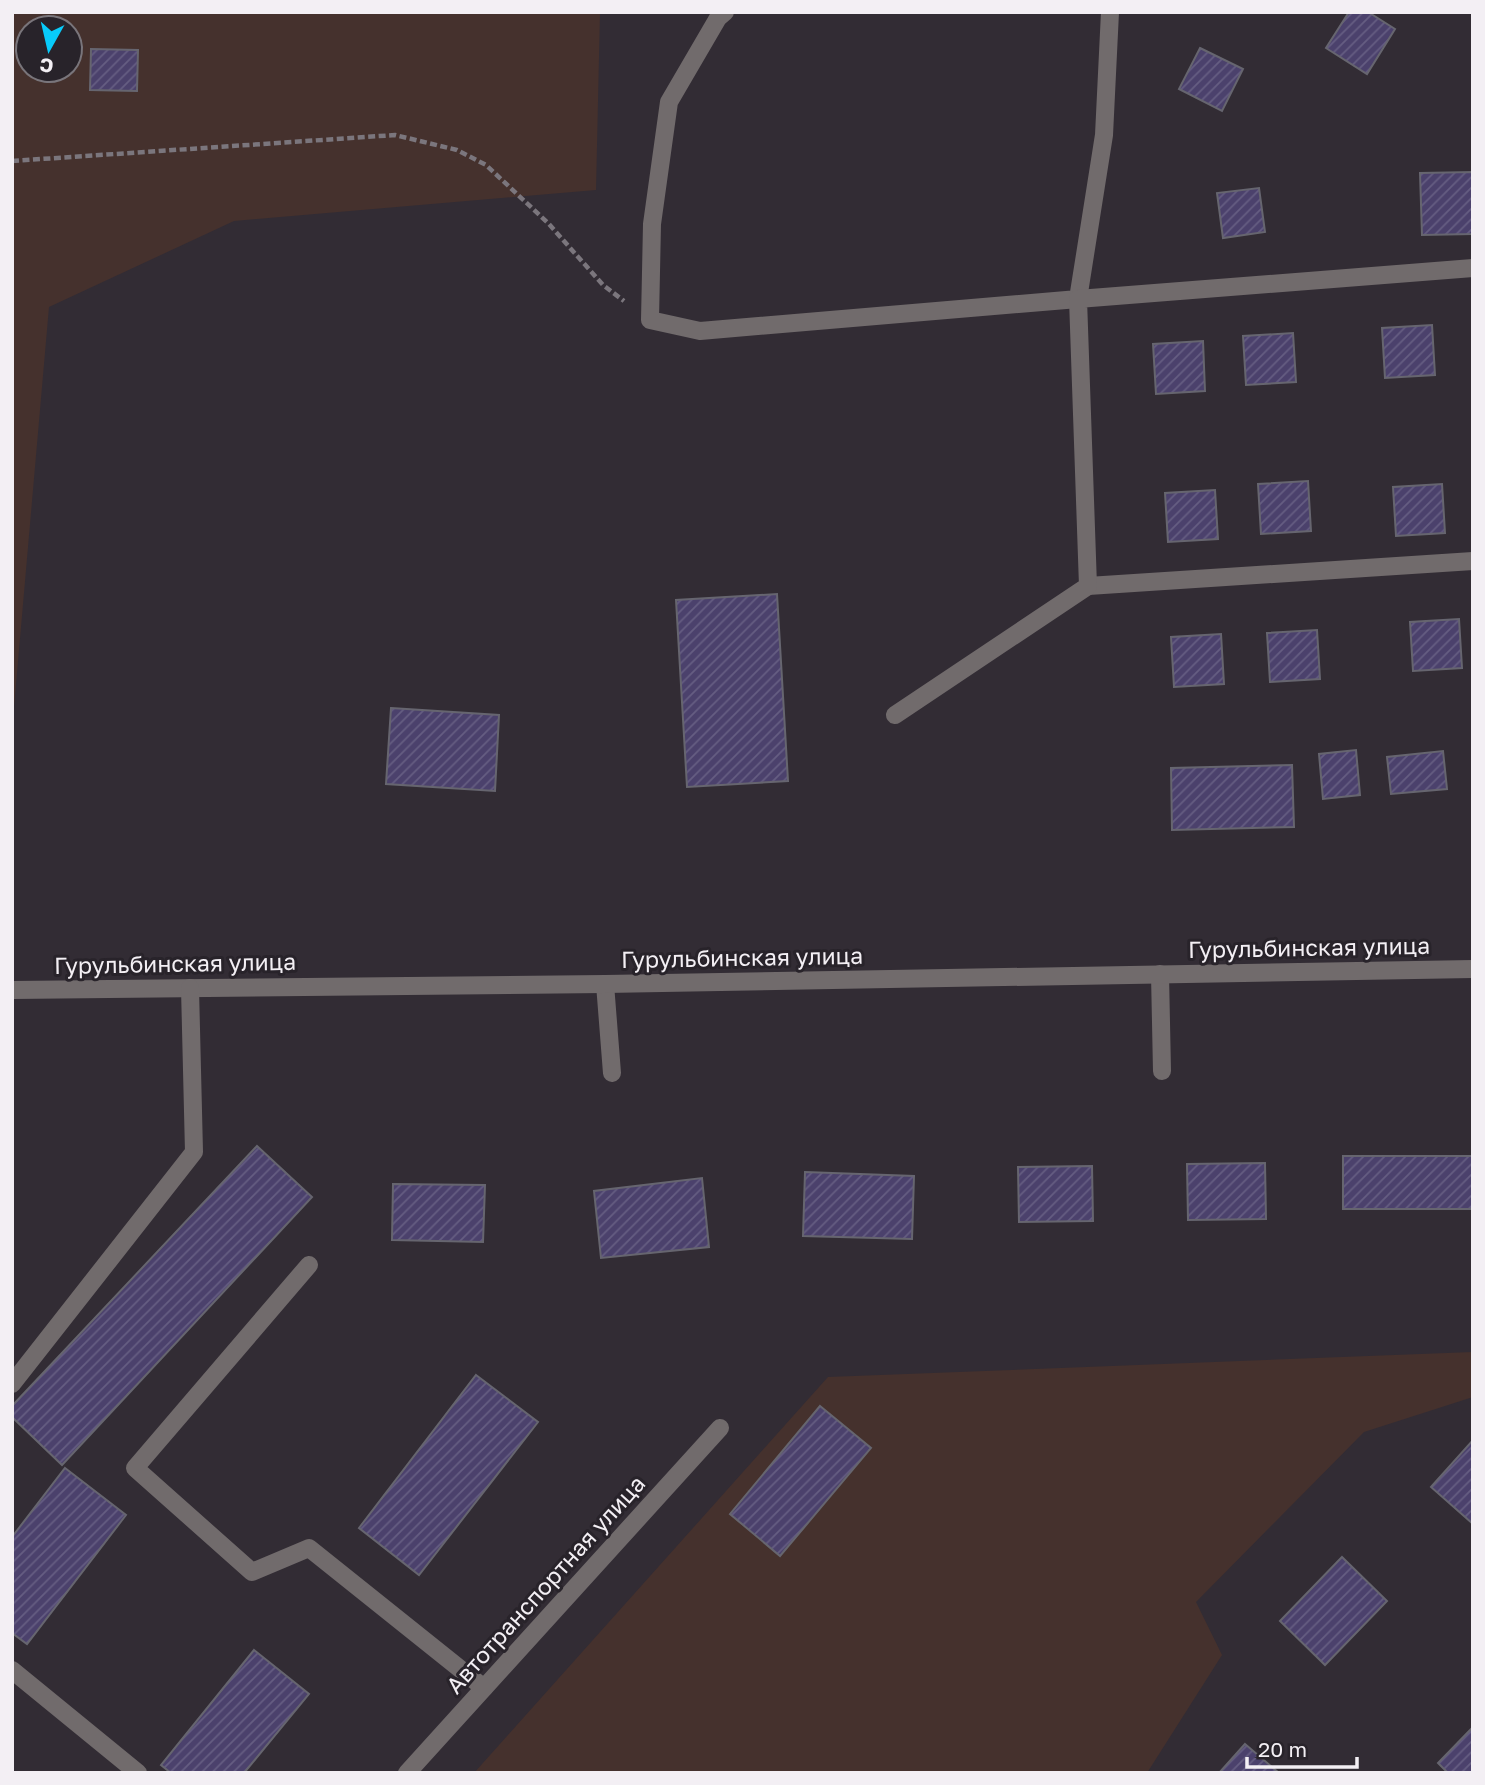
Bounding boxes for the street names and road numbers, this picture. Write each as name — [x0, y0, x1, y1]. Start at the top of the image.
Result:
street label: Гурульбинская улица — [1188, 931, 1430, 963]
street label: Гурульбинская улица — [621, 941, 863, 973]
street label: Гурульбинская улица — [54, 947, 296, 979]
street label: Автотранспортная улица — [440, 1469, 650, 1699]

